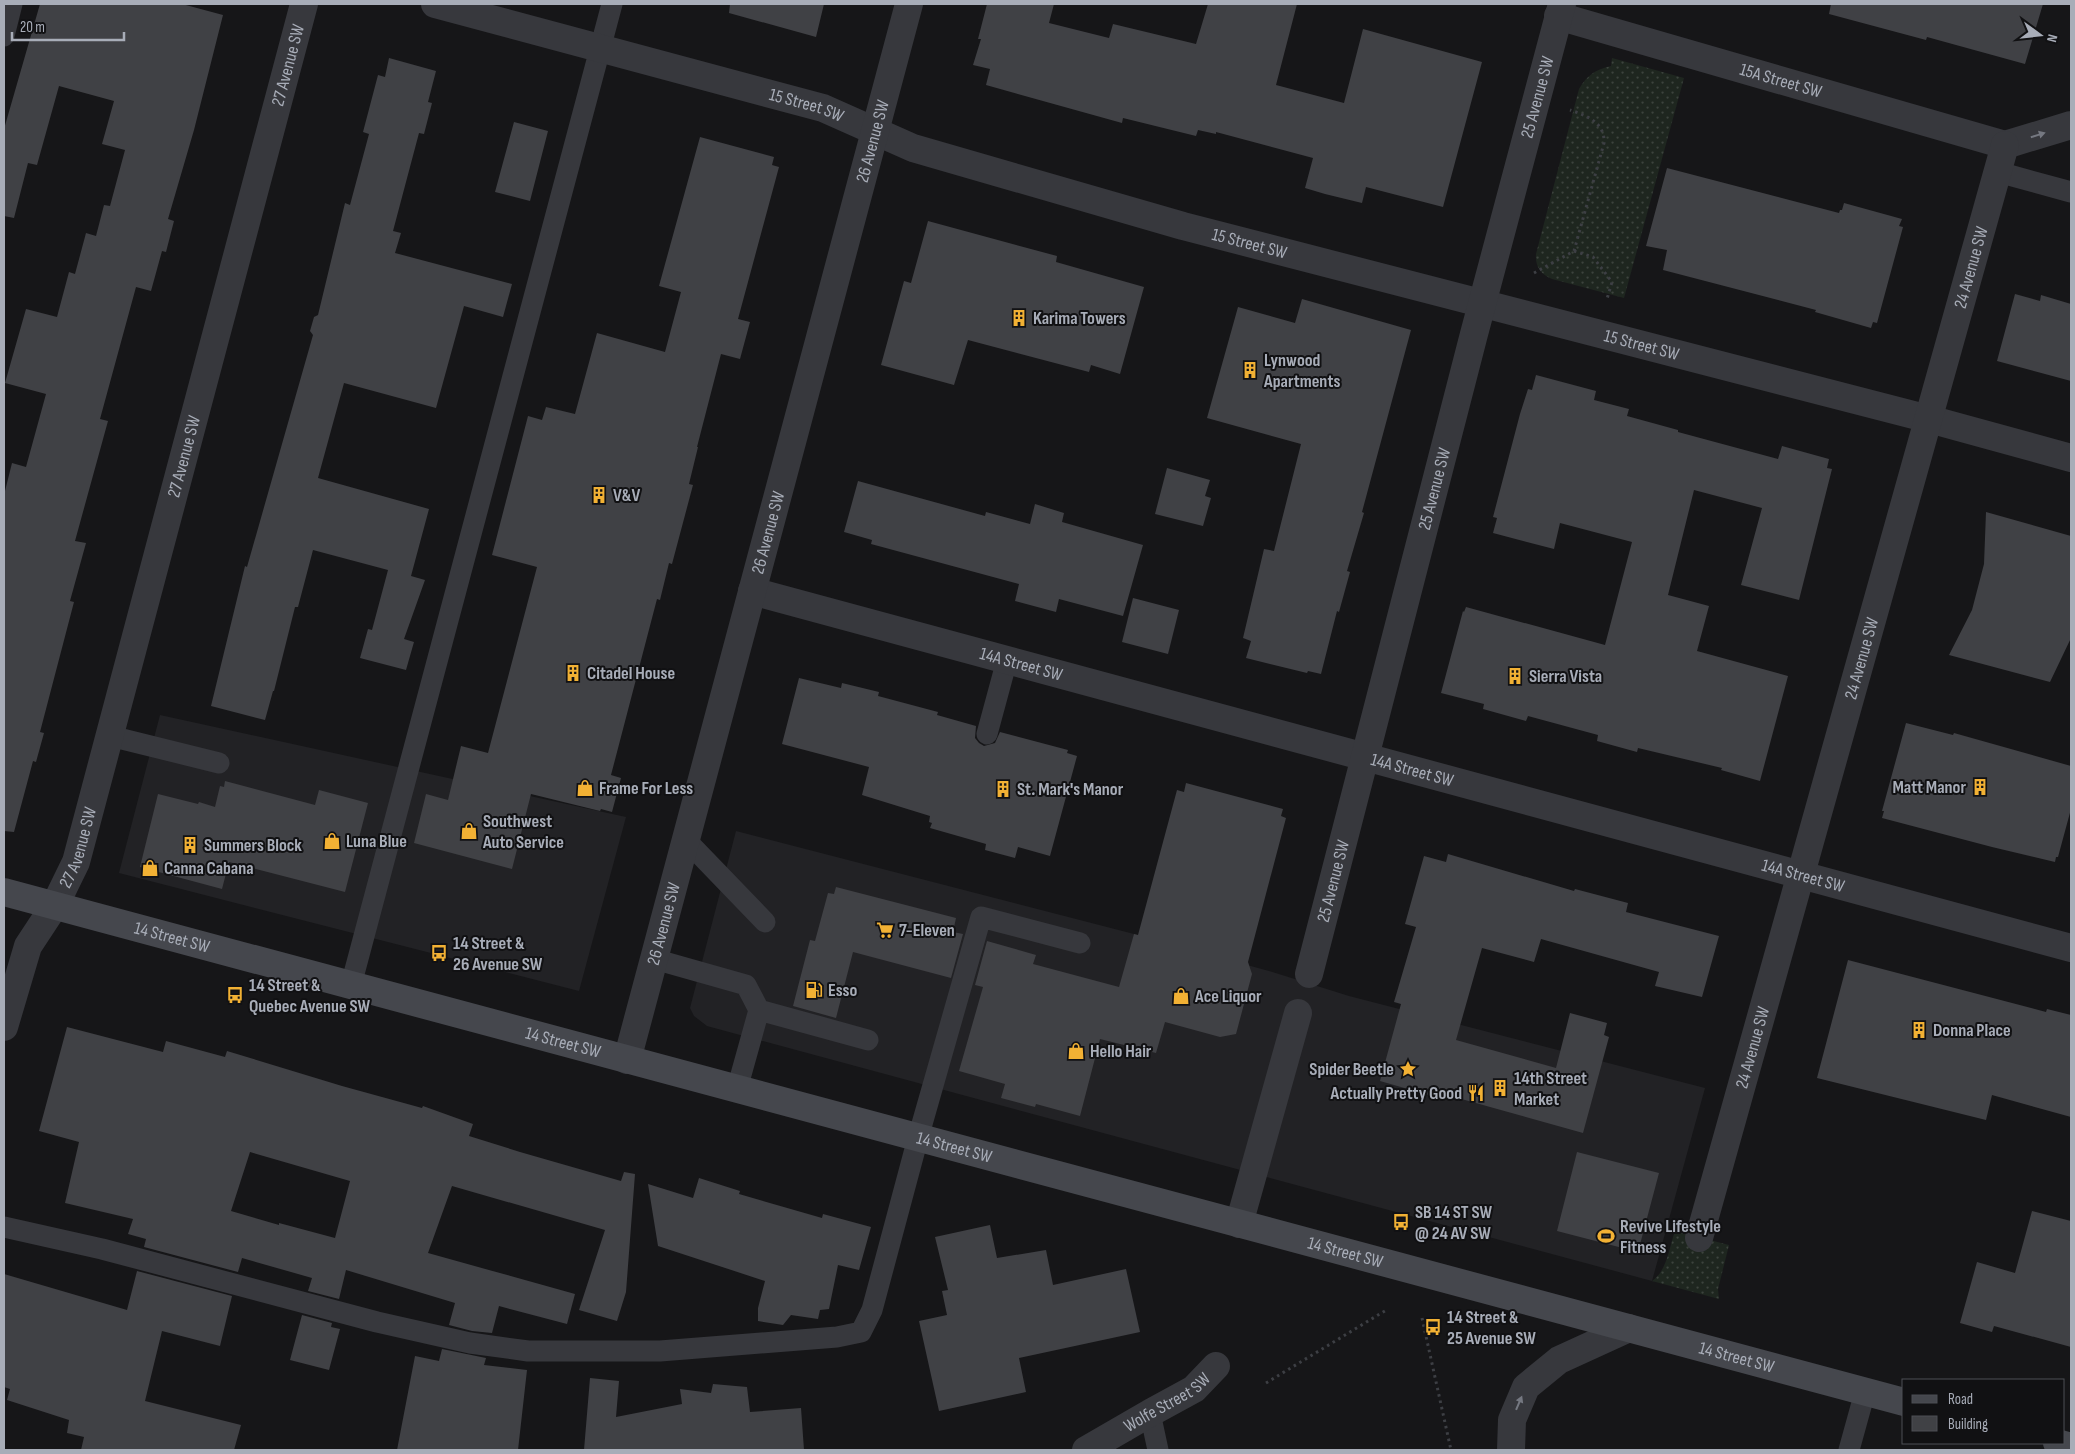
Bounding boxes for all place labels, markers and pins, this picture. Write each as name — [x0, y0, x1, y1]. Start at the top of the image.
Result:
building icon: Karima Towers — [1009, 308, 1029, 328]
place label: Karima Towers — [1033, 308, 1126, 329]
place label: Lynwood Apartments — [1263, 350, 1340, 392]
building icon: Lynwood Apartments — [1240, 360, 1260, 380]
building icon: V&V — [589, 485, 609, 505]
place label: V&V — [613, 485, 640, 506]
building icon: Citadel House — [563, 663, 583, 683]
place label: Citadel House — [587, 663, 675, 684]
building icon: Sierra Vista — [1505, 666, 1525, 686]
place label: Sierra Vista — [1529, 666, 1602, 687]
place label: Matt Manor — [1892, 777, 1966, 798]
building icon: Matt Manor — [1970, 777, 1990, 797]
shop icon: Frame For Less — [575, 778, 595, 798]
place label: Frame For Less — [599, 778, 693, 799]
building icon: St. Mark's Manor — [993, 779, 1013, 799]
place label: St. Mark's Manor — [1017, 779, 1124, 800]
place label: Southwest Auto Service — [482, 811, 564, 853]
shop icon: Southwest Auto Service — [459, 821, 479, 841]
shop icon: Luna Blue — [322, 831, 342, 851]
place label: Luna Blue — [346, 831, 407, 852]
building icon: Summers Block — [180, 835, 200, 855]
place label: Summers Block — [204, 835, 302, 856]
shop icon: Canna Cabana — [140, 858, 160, 878]
place label: Canna Cabana — [164, 858, 254, 879]
supermarket icon: 7-Eleven — [875, 920, 895, 940]
place label: 7-Eleven — [899, 920, 955, 941]
place label: 14 Street & 26 Avenue SW — [453, 933, 543, 975]
bus stop icon: 14 Street & 26 Avenue SW — [429, 943, 449, 963]
place label: 14 Street & Quebec Avenue SW — [249, 975, 370, 1017]
fuel station icon: Esso — [804, 980, 824, 1000]
place label: Esso — [828, 980, 857, 1001]
bus stop icon: 14 Street & Quebec Avenue SW — [225, 985, 245, 1005]
shop icon: Ace Liquor — [1171, 986, 1191, 1006]
place label: Ace Liquor — [1194, 986, 1262, 1007]
building icon: Donna Place — [1909, 1020, 1929, 1040]
place label: Donna Place — [1933, 1020, 2011, 1041]
shop icon: Hello Hair — [1066, 1041, 1086, 1061]
place label: Hello Hair — [1090, 1041, 1152, 1062]
place label: Spider Beetle — [1309, 1059, 1394, 1080]
place icon: Spider Beetle — [1398, 1059, 1418, 1079]
place label: 14th Street Market — [1514, 1068, 1587, 1110]
building icon: 14th Street Market — [1490, 1078, 1510, 1098]
place label: Actually Pretty Good — [1330, 1083, 1462, 1104]
restaurant icon: Actually Pretty Good — [1466, 1083, 1486, 1103]
place label: SB 14 ST SW @ 24 AV SW — [1415, 1202, 1493, 1244]
bus stop icon: SB 14 ST SW @ 24 AV SW — [1391, 1212, 1411, 1232]
place label: Revive Lifestyle Fitness — [1620, 1216, 1721, 1258]
sports icon: Revive Lifestyle Fitness — [1596, 1226, 1616, 1246]
place label: 14 Street & 25 Avenue SW — [1447, 1307, 1536, 1349]
bus stop icon: 14 Street & 25 Avenue SW — [1423, 1317, 1443, 1337]

